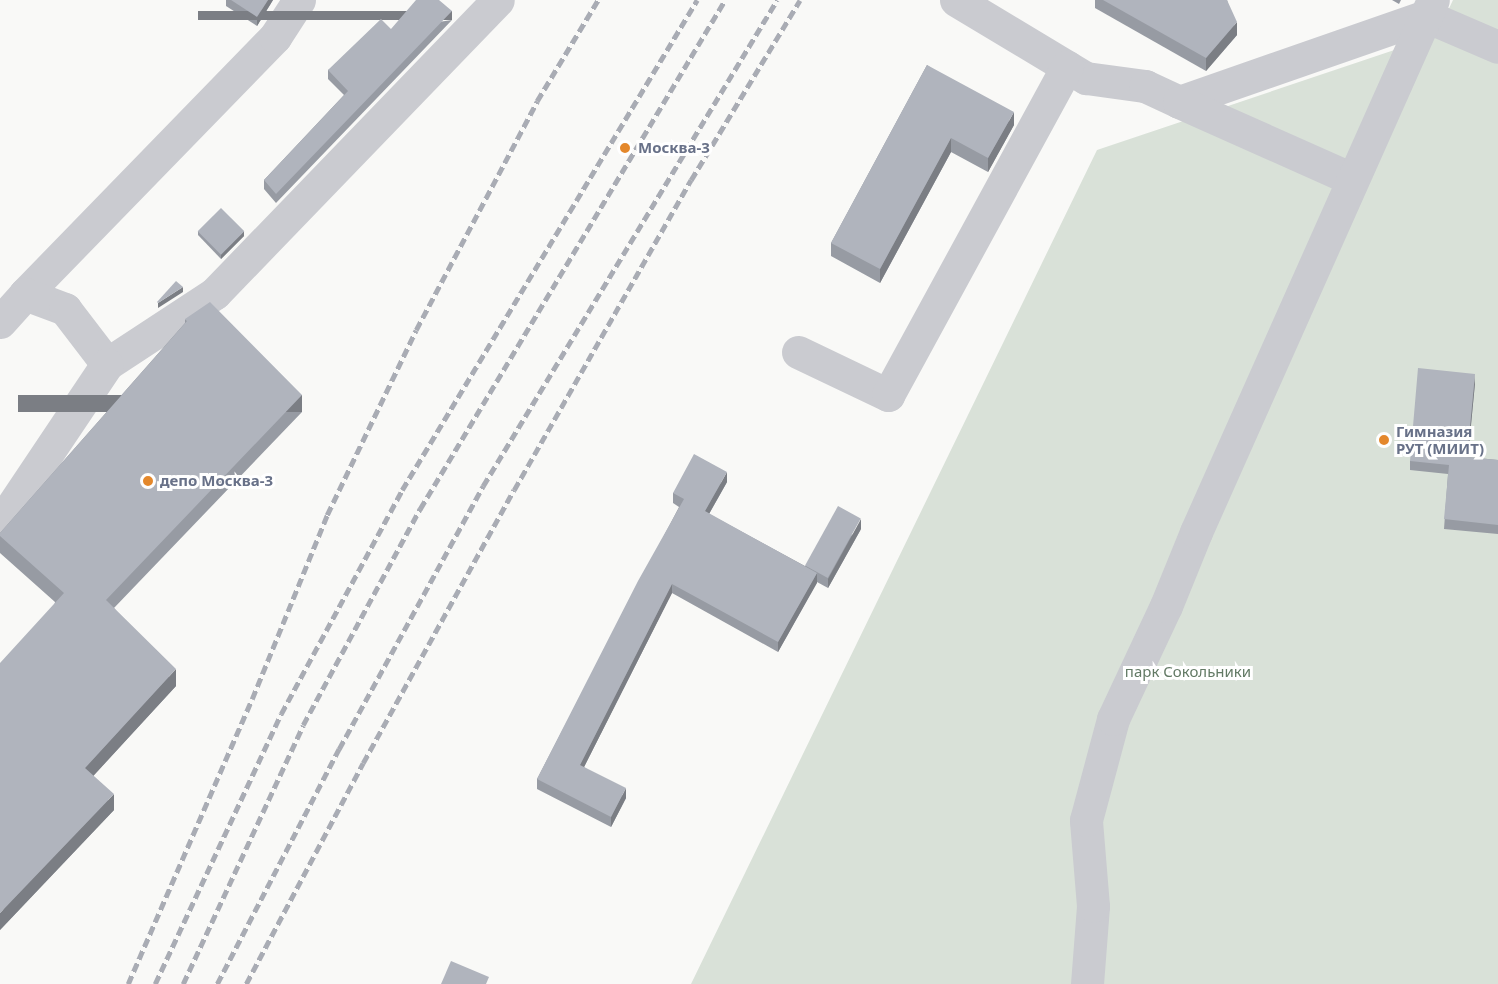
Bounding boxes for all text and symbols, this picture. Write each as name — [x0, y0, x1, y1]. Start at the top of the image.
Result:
marker: Москва-3 — [616, 139, 634, 157]
place label: Москва-3 — [638, 139, 710, 157]
place label: Гимназия РУТ (МИИТ) — [1396, 422, 1484, 457]
marker: Гимназия РУТ (МИИТ) — [1377, 433, 1391, 447]
place label: депо Москва-3 — [160, 472, 273, 490]
marker: депо Москва-3 — [141, 474, 155, 488]
park label: парк Сокольники — [1125, 663, 1251, 681]

